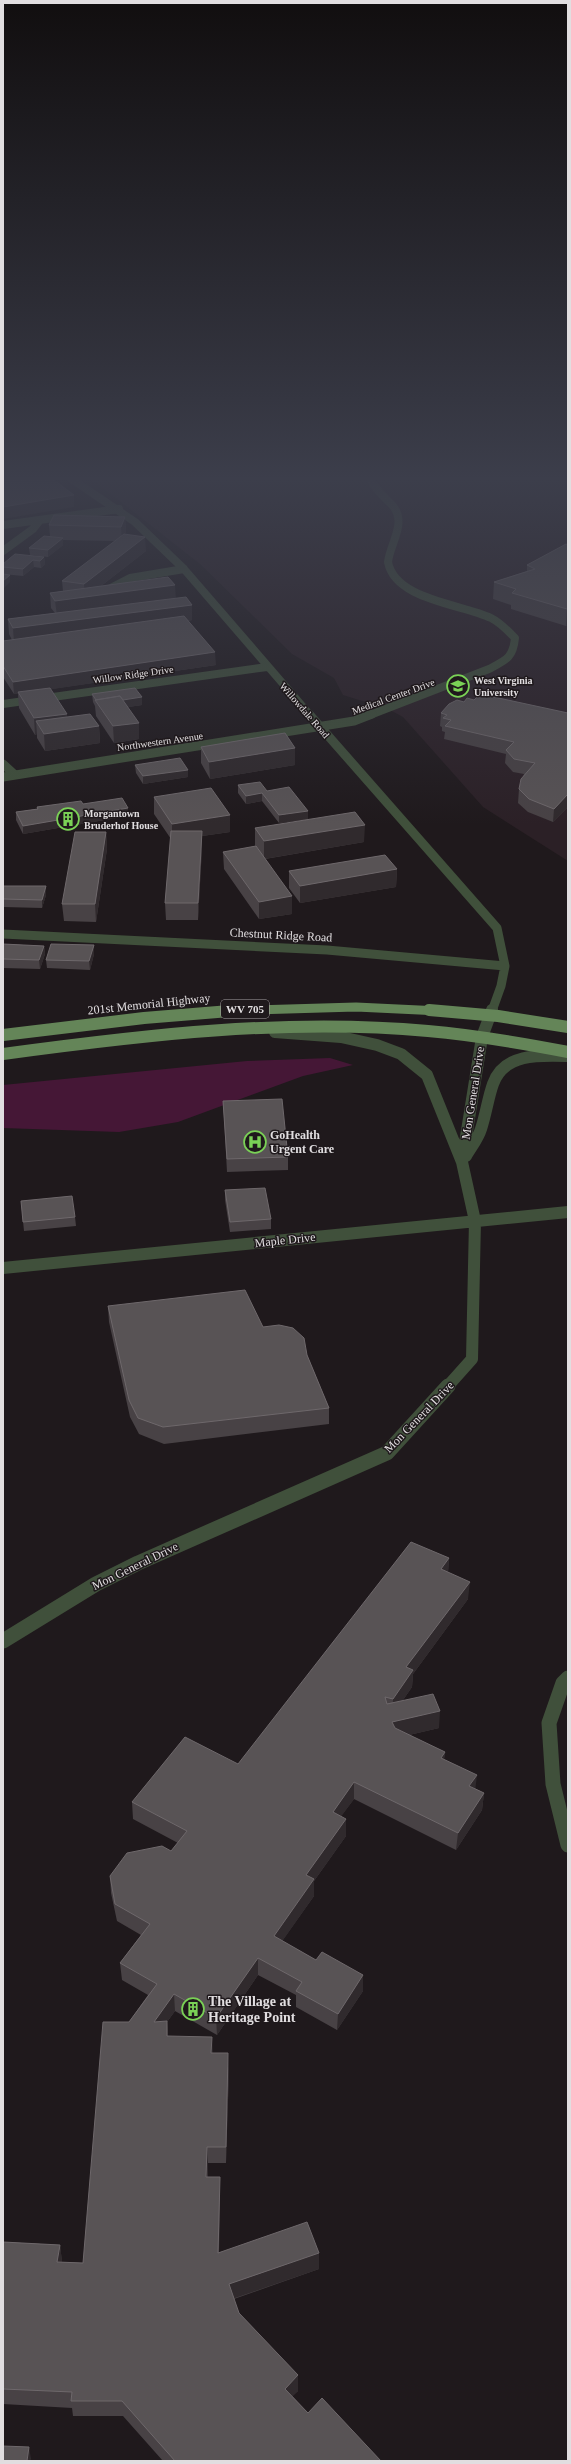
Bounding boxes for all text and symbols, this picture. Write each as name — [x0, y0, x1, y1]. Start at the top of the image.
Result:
street label: Willow Ridge Drive — [92, 663, 175, 686]
school or university icon: West Virginia University — [445, 673, 471, 699]
place label: West Virginia University — [474, 675, 533, 698]
street label: Medical Center Drive — [350, 676, 437, 717]
street label: Willowdale Road — [278, 680, 332, 740]
street label: Northwestern Avenue — [116, 730, 204, 753]
building icon: Morgantown Bruderhof House — [55, 806, 81, 832]
place label: Morgantown Bruderhof House — [84, 808, 159, 831]
street label: Chestnut Ridge Road — [229, 925, 333, 945]
street label: 201st Memorial Highway — [87, 991, 211, 1017]
road number: WV 705 — [221, 1000, 269, 1018]
street label: Mon General Drive — [459, 1045, 487, 1141]
place label: GoHealth Urgent Care — [270, 1128, 335, 1156]
hospital icon: GoHealth Urgent Care — [242, 1129, 268, 1155]
street label: Maple Drive — [254, 1230, 316, 1250]
street label: Mon General Drive — [381, 1378, 457, 1456]
street label: Mon General Drive — [90, 1539, 180, 1593]
place label: The Village at Heritage Point — [208, 1994, 296, 2025]
building icon: The Village at Heritage Point — [180, 1996, 206, 2022]

